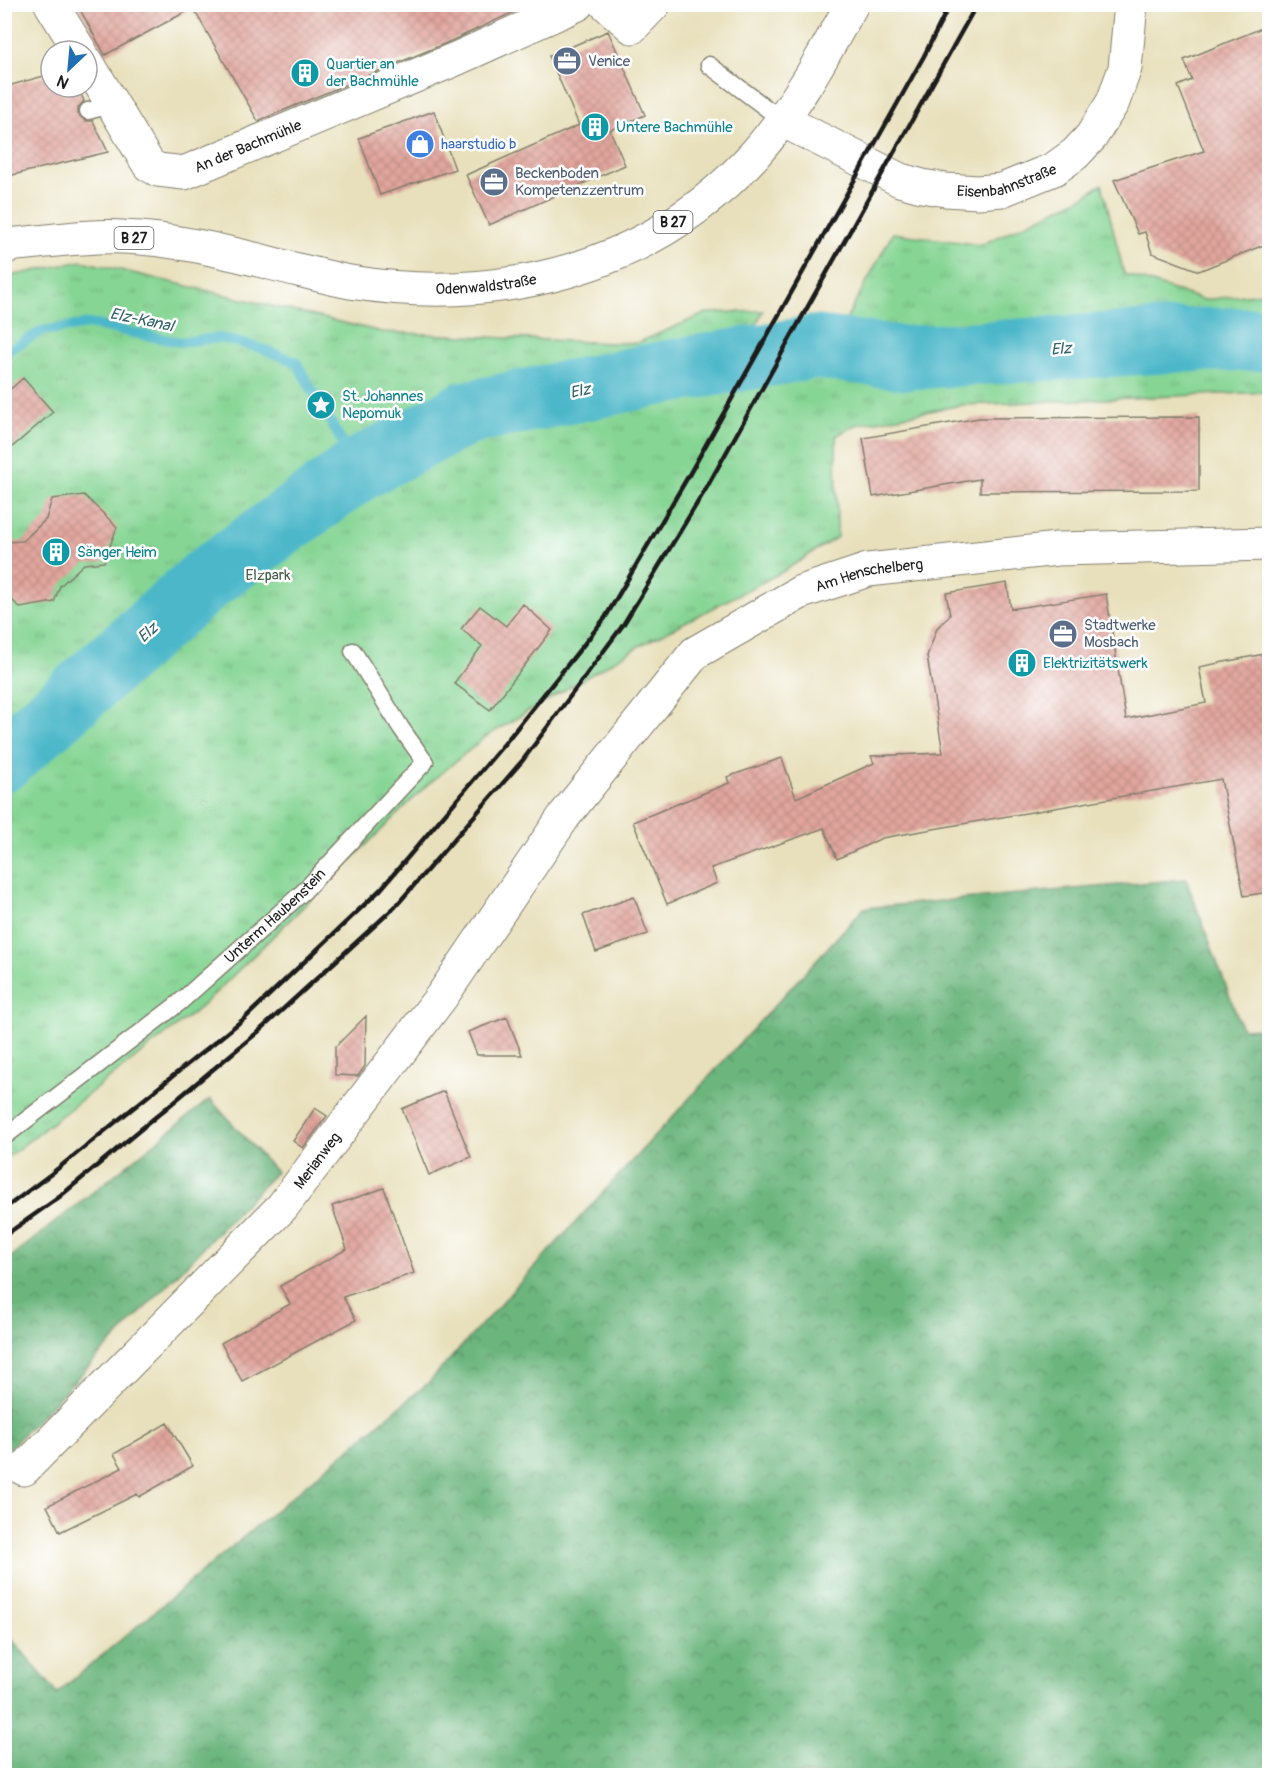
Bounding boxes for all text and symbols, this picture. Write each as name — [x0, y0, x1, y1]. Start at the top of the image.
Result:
north arrow — [39, 39, 99, 99]
office icon: Venice — [551, 45, 583, 77]
place label: Venice — [588, 52, 631, 71]
place label: Quartier an der Bachmühle — [326, 55, 419, 91]
building icon: Quartier an der Bachmühle — [289, 57, 321, 89]
text: N — [53, 70, 72, 93]
building icon: Untere Bachmühle — [579, 111, 611, 143]
street label: An der Bachmühle — [192, 116, 305, 178]
place label: Untere Bachmühle — [616, 118, 733, 137]
shop icon: haarstudio b — [404, 128, 436, 160]
place label: haarstudio b — [441, 135, 516, 154]
street label: Eisenbahnstraße — [956, 160, 1060, 202]
place label: Beckenboden Kompetenzzentrum — [515, 164, 644, 200]
office icon: Beckenboden Kompetenzzentrum — [478, 166, 510, 198]
road number: B 27 — [654, 211, 692, 233]
road number: B 27 — [114, 227, 154, 249]
street label: Odenwaldstraße — [435, 270, 539, 299]
water label: Elz-Kanal — [108, 304, 177, 337]
water label: Elz — [1050, 338, 1075, 360]
water label: Elz — [568, 379, 595, 403]
place label: St. Johannes Nepomuk — [342, 387, 424, 423]
place icon: St. Johannes Nepomuk — [305, 389, 337, 421]
building icon: Sänger Heim — [40, 536, 72, 568]
place label: Sänger Heim — [77, 543, 157, 562]
street label: Am Henschelberg — [813, 555, 924, 597]
park label: Elzpark — [246, 566, 291, 585]
place label: Stadtwerke Mosbach — [1084, 616, 1156, 652]
water label: Elz — [133, 617, 164, 647]
office icon: Stadtwerke Mosbach — [1047, 618, 1079, 650]
building icon: Elektrizitätswerk — [1006, 647, 1038, 679]
place label: Elektrizitätswerk — [1043, 654, 1148, 673]
street label: Unterm Haubenstein — [221, 865, 330, 968]
street label: Merianweg — [290, 1129, 345, 1193]

